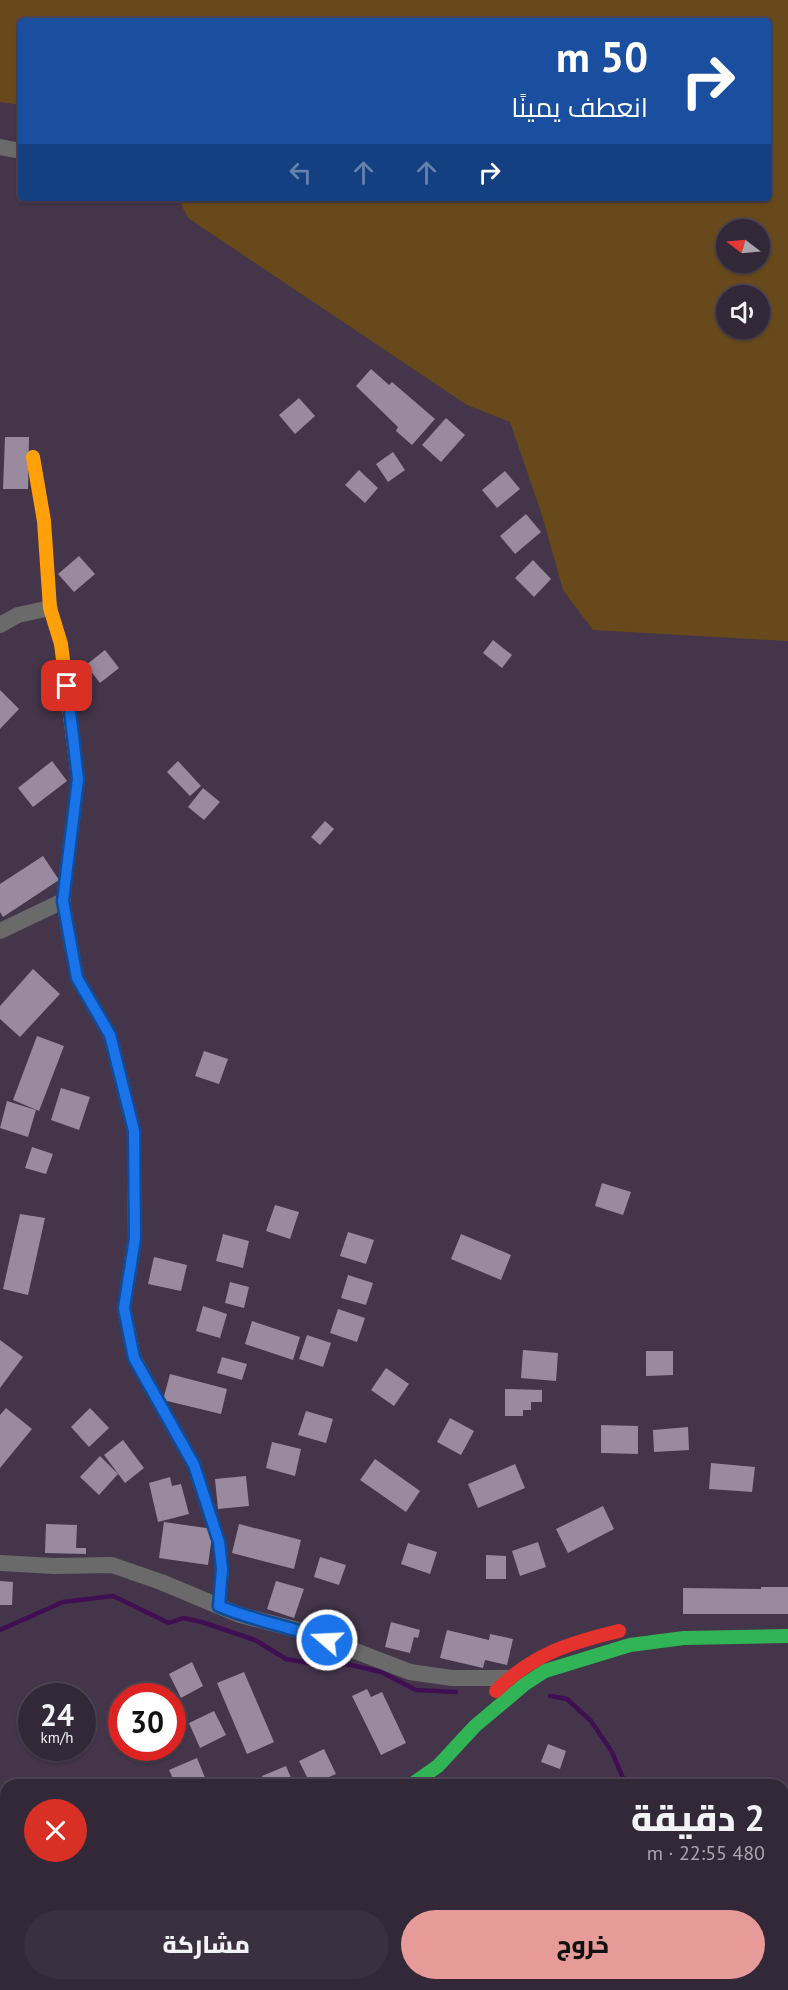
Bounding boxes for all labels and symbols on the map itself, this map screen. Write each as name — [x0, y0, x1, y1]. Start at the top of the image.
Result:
north arrow — [716, 219, 770, 273]
pin — [41, 660, 92, 711]
position arrow — [295, 1608, 359, 1672]
speed limit sign: 30 — [108, 1683, 186, 1761]

